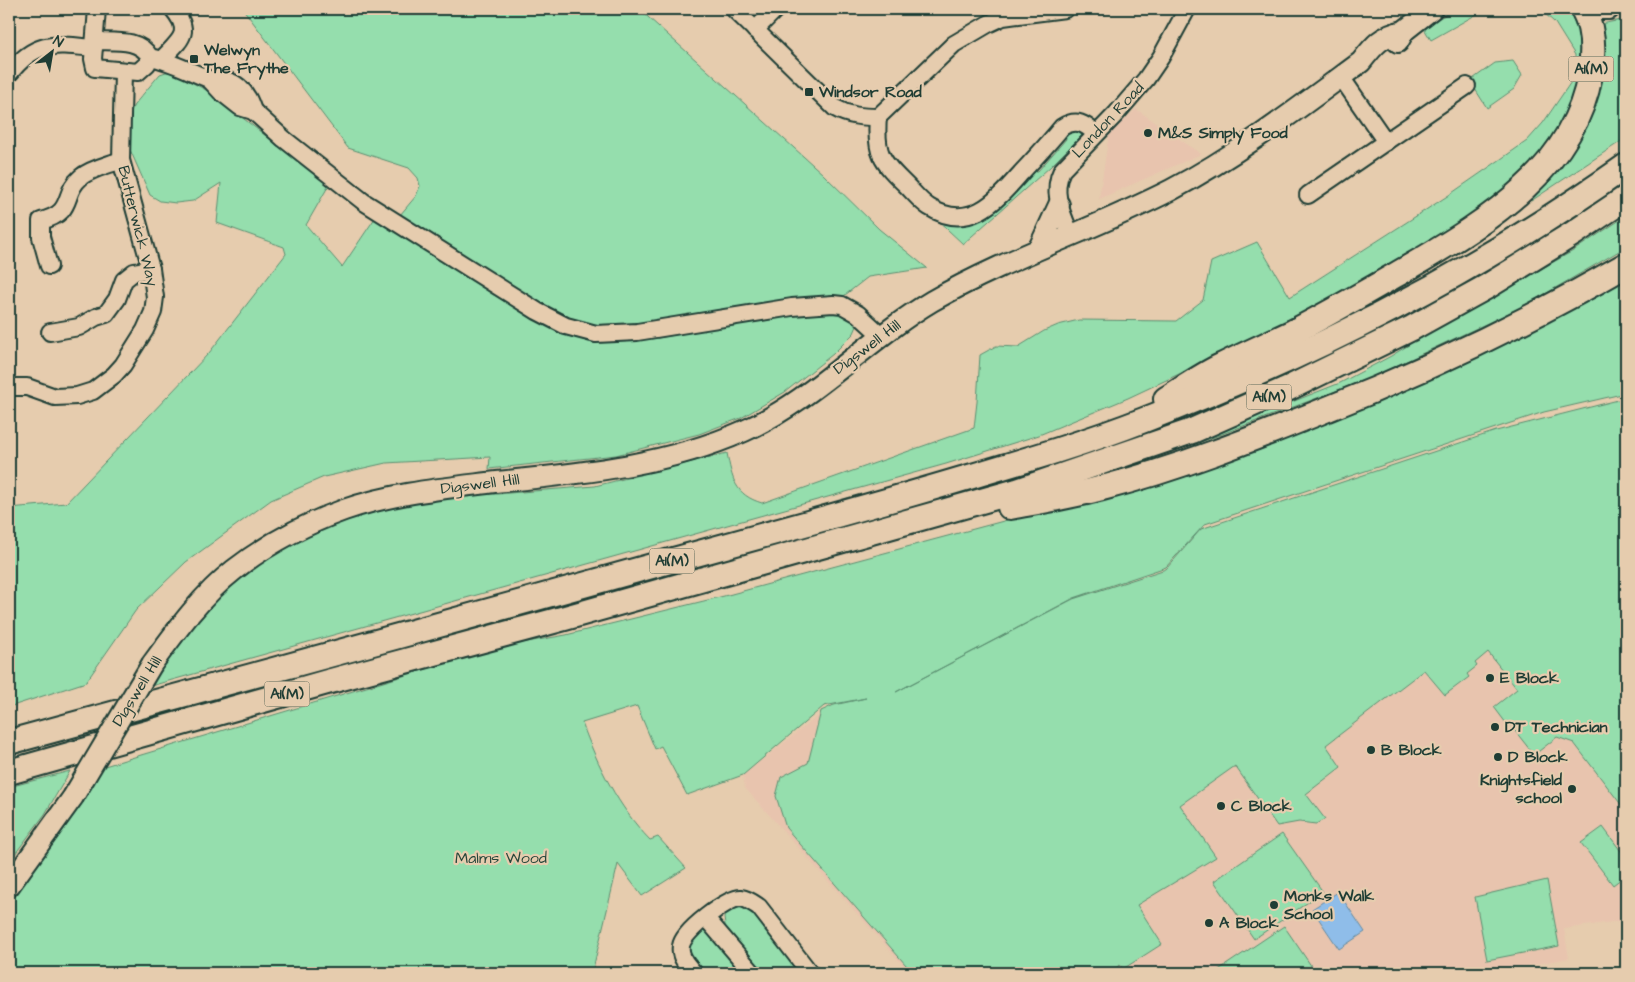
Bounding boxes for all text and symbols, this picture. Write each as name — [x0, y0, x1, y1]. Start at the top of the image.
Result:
north arrow — [28, 28, 78, 78]
text: N — [49, 31, 67, 53]
place label: Welwyn The Frythe — [203, 39, 289, 80]
marker: Welwyn The Frythe — [188, 53, 200, 65]
road number: A1(M) — [1568, 56, 1614, 82]
street label: London Road — [1067, 77, 1149, 163]
place label: Windsor Road — [818, 81, 922, 103]
marker: Windsor Road — [803, 86, 815, 98]
place label: M&S Simply Food — [1158, 122, 1288, 145]
marker: M&S Simply Food — [1142, 127, 1154, 139]
street label: Butterwick Way — [111, 163, 164, 289]
street label: Digswell Hill — [829, 314, 906, 380]
road number: A1(M) — [1246, 384, 1292, 410]
street label: Digswell Hill — [439, 468, 521, 501]
road number: A1(M) — [650, 548, 694, 574]
street label: Digswell Hill — [107, 652, 168, 731]
place label: E Block — [1500, 667, 1559, 689]
marker: E Block — [1484, 672, 1496, 684]
road number: A1(M) — [264, 682, 310, 706]
place label: DT Technician — [1505, 716, 1608, 738]
marker: DT Technician — [1489, 721, 1501, 733]
place label: B Block — [1381, 739, 1442, 761]
marker: B Block — [1365, 744, 1377, 756]
place label: D Block — [1508, 746, 1568, 768]
marker: D Block — [1492, 751, 1504, 763]
place label: Knightsfield school — [1480, 769, 1563, 809]
marker: Knightsfield school — [1566, 783, 1578, 795]
place label: C Block — [1231, 795, 1292, 817]
marker: C Block — [1215, 800, 1227, 812]
park label: Malms Wood — [455, 847, 547, 869]
place label: Monks Walk School — [1283, 885, 1374, 925]
marker: Monks Walk School — [1268, 899, 1280, 911]
place label: A Block — [1219, 912, 1279, 934]
marker: A Block — [1203, 917, 1215, 929]

